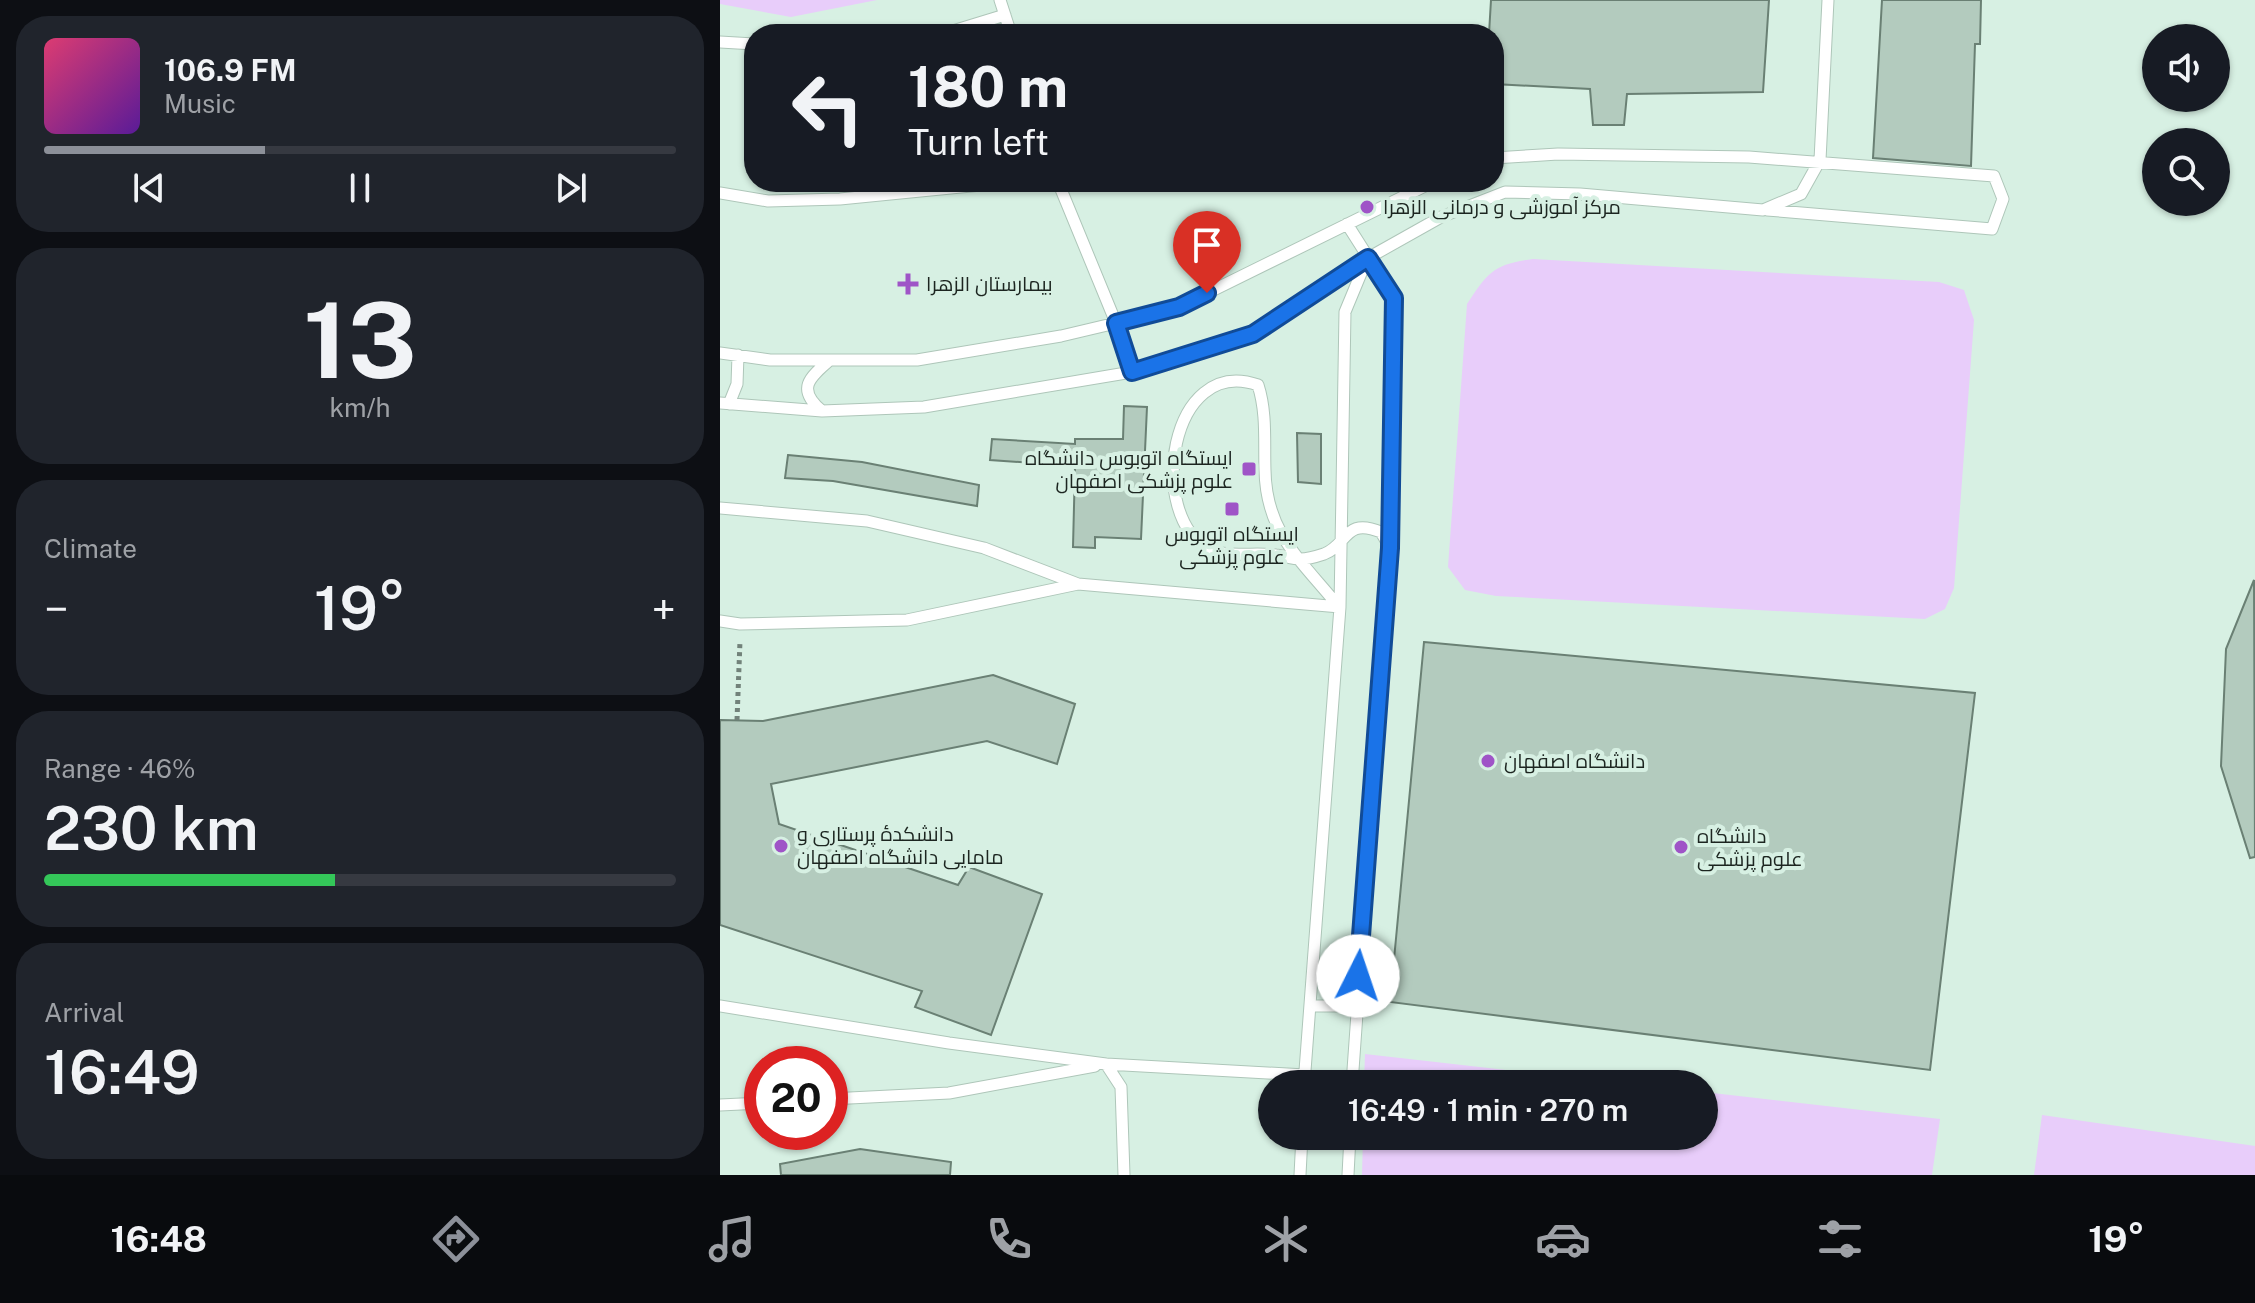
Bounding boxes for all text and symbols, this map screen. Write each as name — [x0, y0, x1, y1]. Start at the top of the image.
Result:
map controls — [2142, 24, 2230, 216]
button: sound — [2142, 24, 2230, 112]
text: 106.9 FM — [164, 52, 296, 88]
text: 180 m — [908, 54, 1068, 120]
icon: left — [776, 56, 880, 160]
text: Music — [164, 88, 236, 119]
text: Turn left — [908, 121, 1049, 163]
button: search — [2142, 128, 2230, 216]
icon: previous — [127, 166, 171, 210]
icon: pause — [338, 166, 382, 210]
icon: next — [549, 166, 593, 210]
place label: مرکز آموزشی و درمانی الزهرا — [1383, 195, 1621, 220]
marker: مرکز آموزشی و درمانی الزهرا — [1358, 198, 1376, 216]
pin — [1173, 211, 1241, 293]
icon: arrive — [1185, 223, 1229, 267]
place label: بیمارستان الزهرا — [926, 272, 1053, 297]
marker: بیمارستان الزهرا — [897, 273, 919, 295]
text: 13 — [303, 279, 417, 401]
text: km/h — [329, 392, 391, 423]
place label: ایستگاه اتوبوس دانشگاه علوم پزشکی اصفهان — [1025, 446, 1233, 495]
marker: ایستگاه اتوبوس دانشگاه علوم پزشکی اصفهان — [1240, 460, 1258, 478]
marker: ایستگاه اتوبوس علوم پزشکی — [1223, 500, 1241, 518]
place label: ایستگاه اتوبوس علوم پزشکی — [1165, 522, 1299, 571]
text: Climate — [44, 533, 137, 564]
text: 19° — [314, 573, 406, 644]
text: − — [44, 583, 68, 635]
text: + — [652, 583, 676, 635]
place label: دانشگاه اصفهان — [1504, 749, 1645, 774]
marker: دانشگاه اصفهان — [1479, 752, 1497, 770]
text: Range · 46% — [44, 753, 195, 784]
text: 230 km — [44, 793, 259, 864]
place label: دانشکدهٔ پرستاری و مامایی دانشگاه اصفهان — [797, 822, 1004, 870]
place label: دانشگاه علوم پزشکی — [1697, 824, 1803, 873]
marker: دانشکدهٔ پرستاری و مامایی دانشگاه اصفهان — [772, 837, 790, 855]
marker: دانشگاه علوم پزشکی — [1672, 838, 1690, 856]
position arrow — [1316, 934, 1400, 1018]
text: Arrival — [44, 997, 124, 1028]
text: 16:49 — [44, 1037, 200, 1108]
speed limit sign: 20 — [744, 1046, 848, 1150]
text: 16:49 · 1 min · 270 m — [1348, 1092, 1628, 1128]
icon: directions — [428, 1211, 484, 1267]
icon: music — [704, 1211, 760, 1267]
icon: phone — [981, 1211, 1037, 1267]
icon: climate — [1258, 1211, 1314, 1267]
icon: car — [1535, 1211, 1591, 1267]
icon: filters — [1812, 1211, 1868, 1267]
text: 16:48 — [110, 1218, 207, 1260]
text: 19° — [2088, 1218, 2145, 1260]

